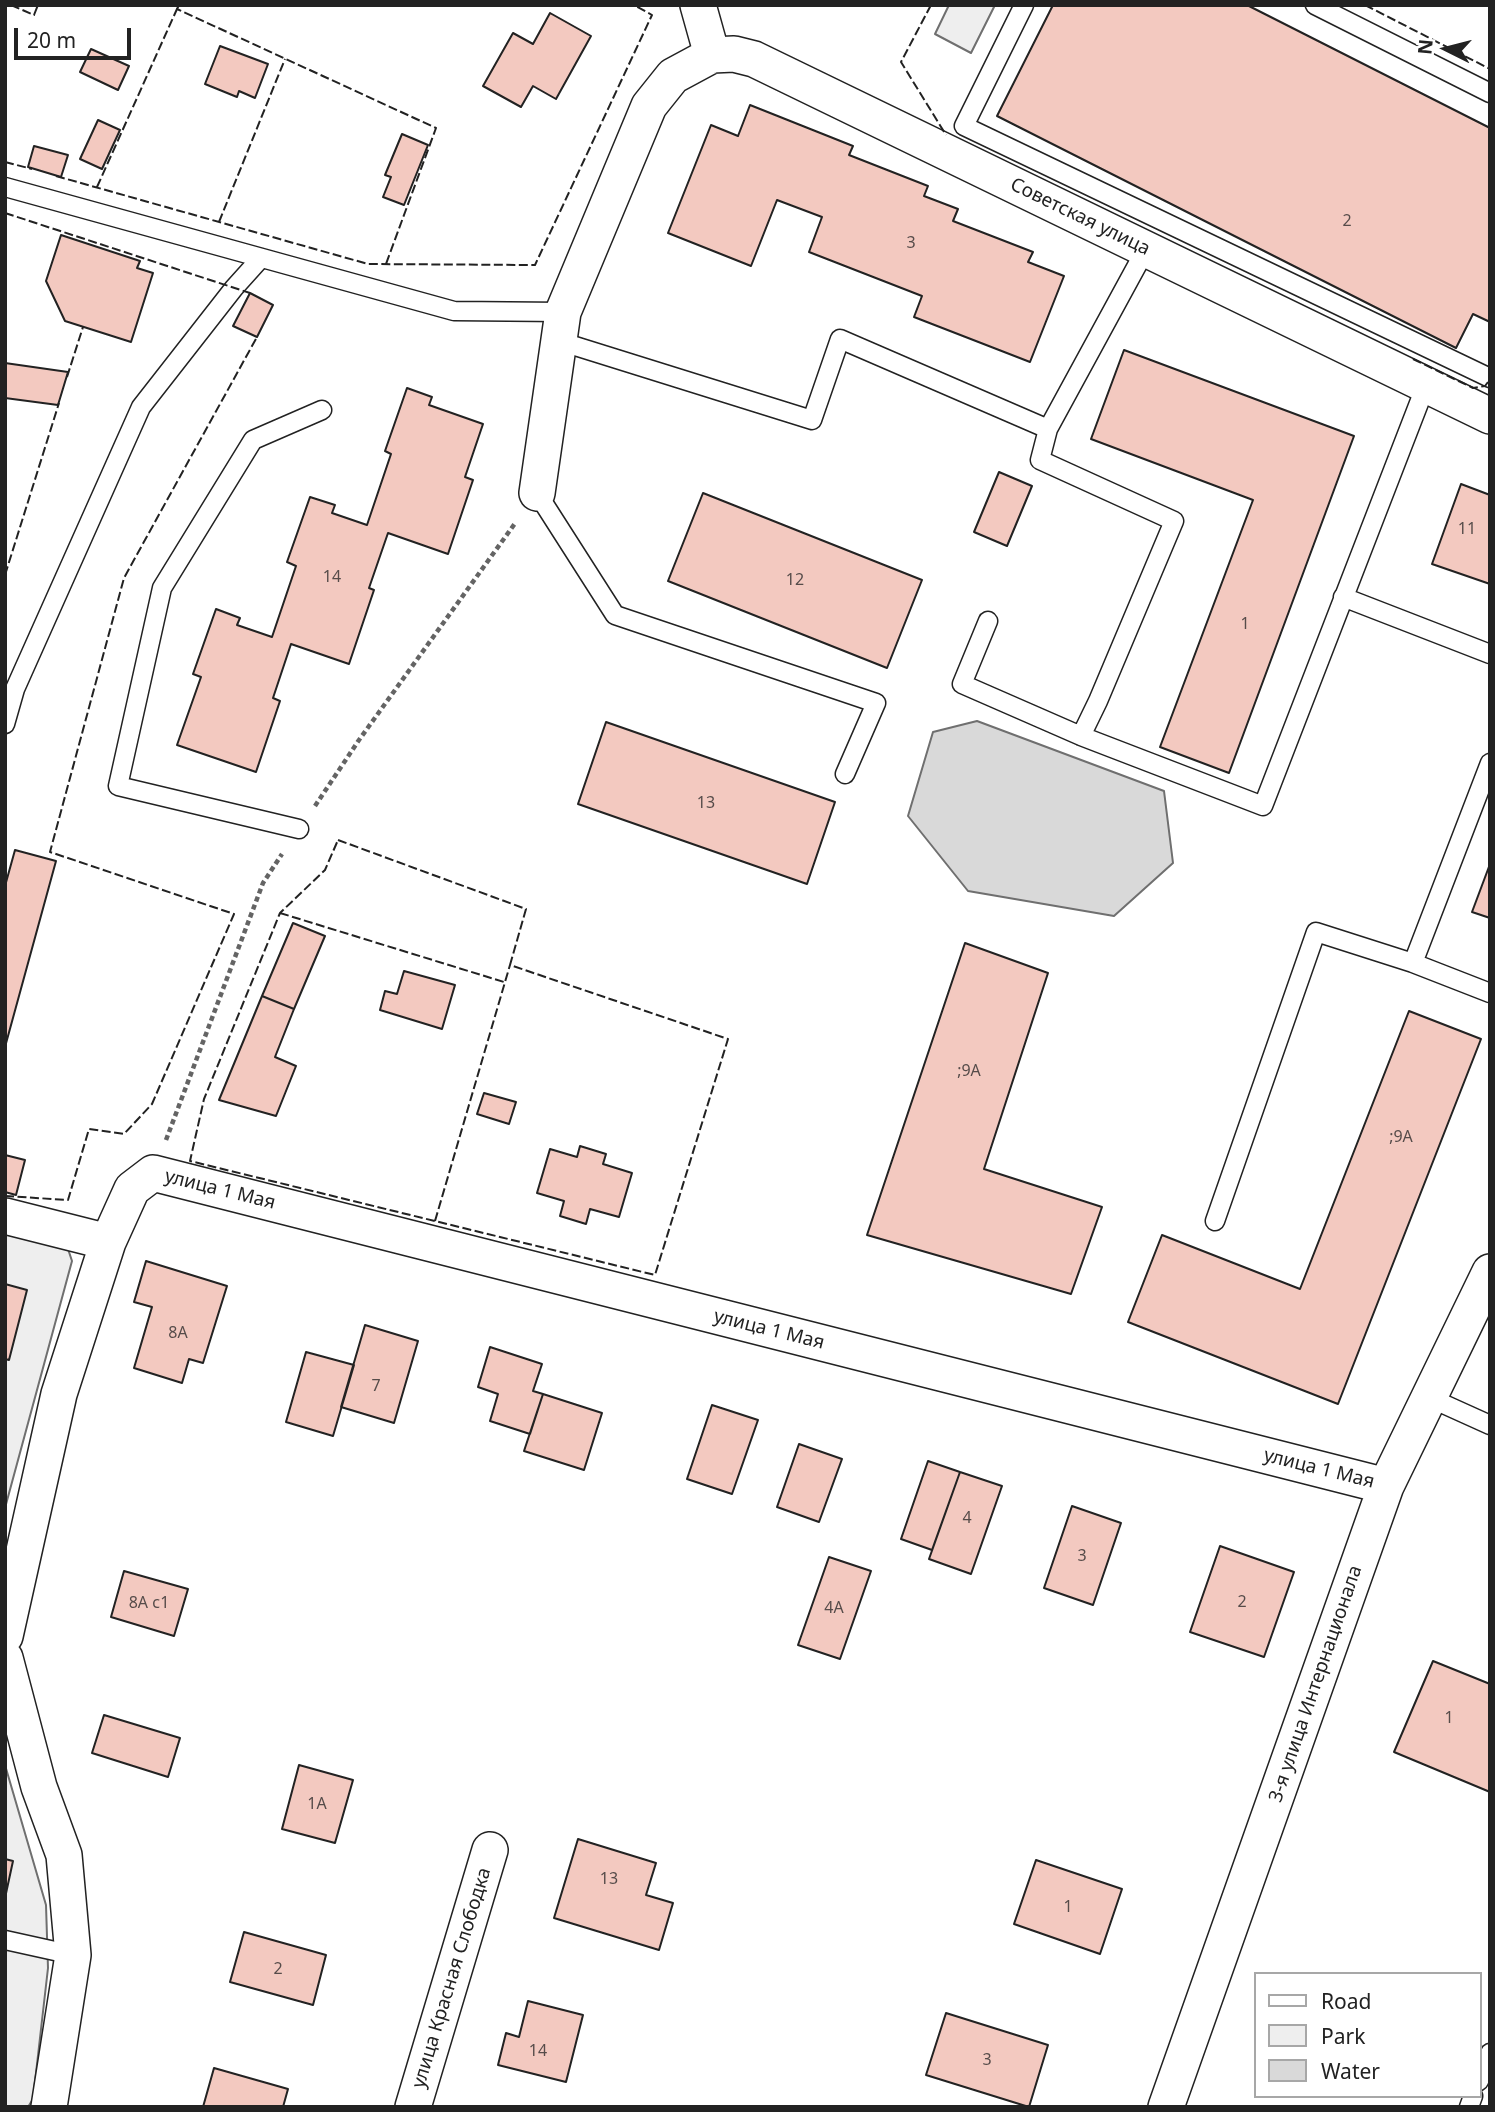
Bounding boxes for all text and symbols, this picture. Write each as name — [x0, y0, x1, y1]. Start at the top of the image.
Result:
scale bar — [18, 14, 135, 58]
north arrow — [1411, 14, 1481, 84]
text: 20 m — [27, 26, 76, 54]
text: N — [1411, 38, 1439, 56]
street label: Советская улица — [1006, 173, 1154, 261]
house number: 2 — [1342, 211, 1352, 231]
house number: 3 — [906, 233, 916, 253]
house number: 11 — [1458, 519, 1476, 539]
house number: 14 — [323, 567, 341, 587]
house number: 12 — [786, 570, 804, 590]
house number: 1 — [1240, 614, 1250, 634]
house number: 13 — [697, 793, 715, 813]
house number: ;9А — [957, 1061, 981, 1081]
house number: ;9А — [1389, 1127, 1413, 1147]
street label: улица 1 Мая — [162, 1165, 278, 1215]
street label: улица 1 Мая — [711, 1305, 827, 1355]
house number: 8А — [168, 1323, 188, 1343]
house number: 7 — [371, 1376, 381, 1396]
street label: улица 1 Мая — [1261, 1444, 1377, 1494]
house number: 4 — [962, 1508, 972, 1528]
house number: 3 — [1077, 1546, 1087, 1566]
street label: 3-я улица Интернационала — [1265, 1562, 1367, 1806]
house number: 2 — [1237, 1592, 1247, 1612]
house number: 8А с1 — [129, 1593, 169, 1613]
house number: 4А — [824, 1598, 844, 1618]
house number: 1 — [1444, 1708, 1454, 1728]
house number: 1А — [307, 1794, 327, 1814]
street label: улица Красная Слободка — [408, 1865, 496, 2091]
house number: 13 — [600, 1869, 618, 1889]
house number: 1 — [1063, 1897, 1073, 1917]
house number: 2 — [273, 1959, 283, 1979]
legend — [1254, 1972, 1481, 2098]
text: Road — [1321, 1987, 1371, 2015]
text: Park — [1321, 2022, 1365, 2050]
house number: 14 — [529, 2041, 547, 2061]
house number: 3 — [982, 2050, 992, 2070]
text: Water — [1321, 2057, 1380, 2085]

